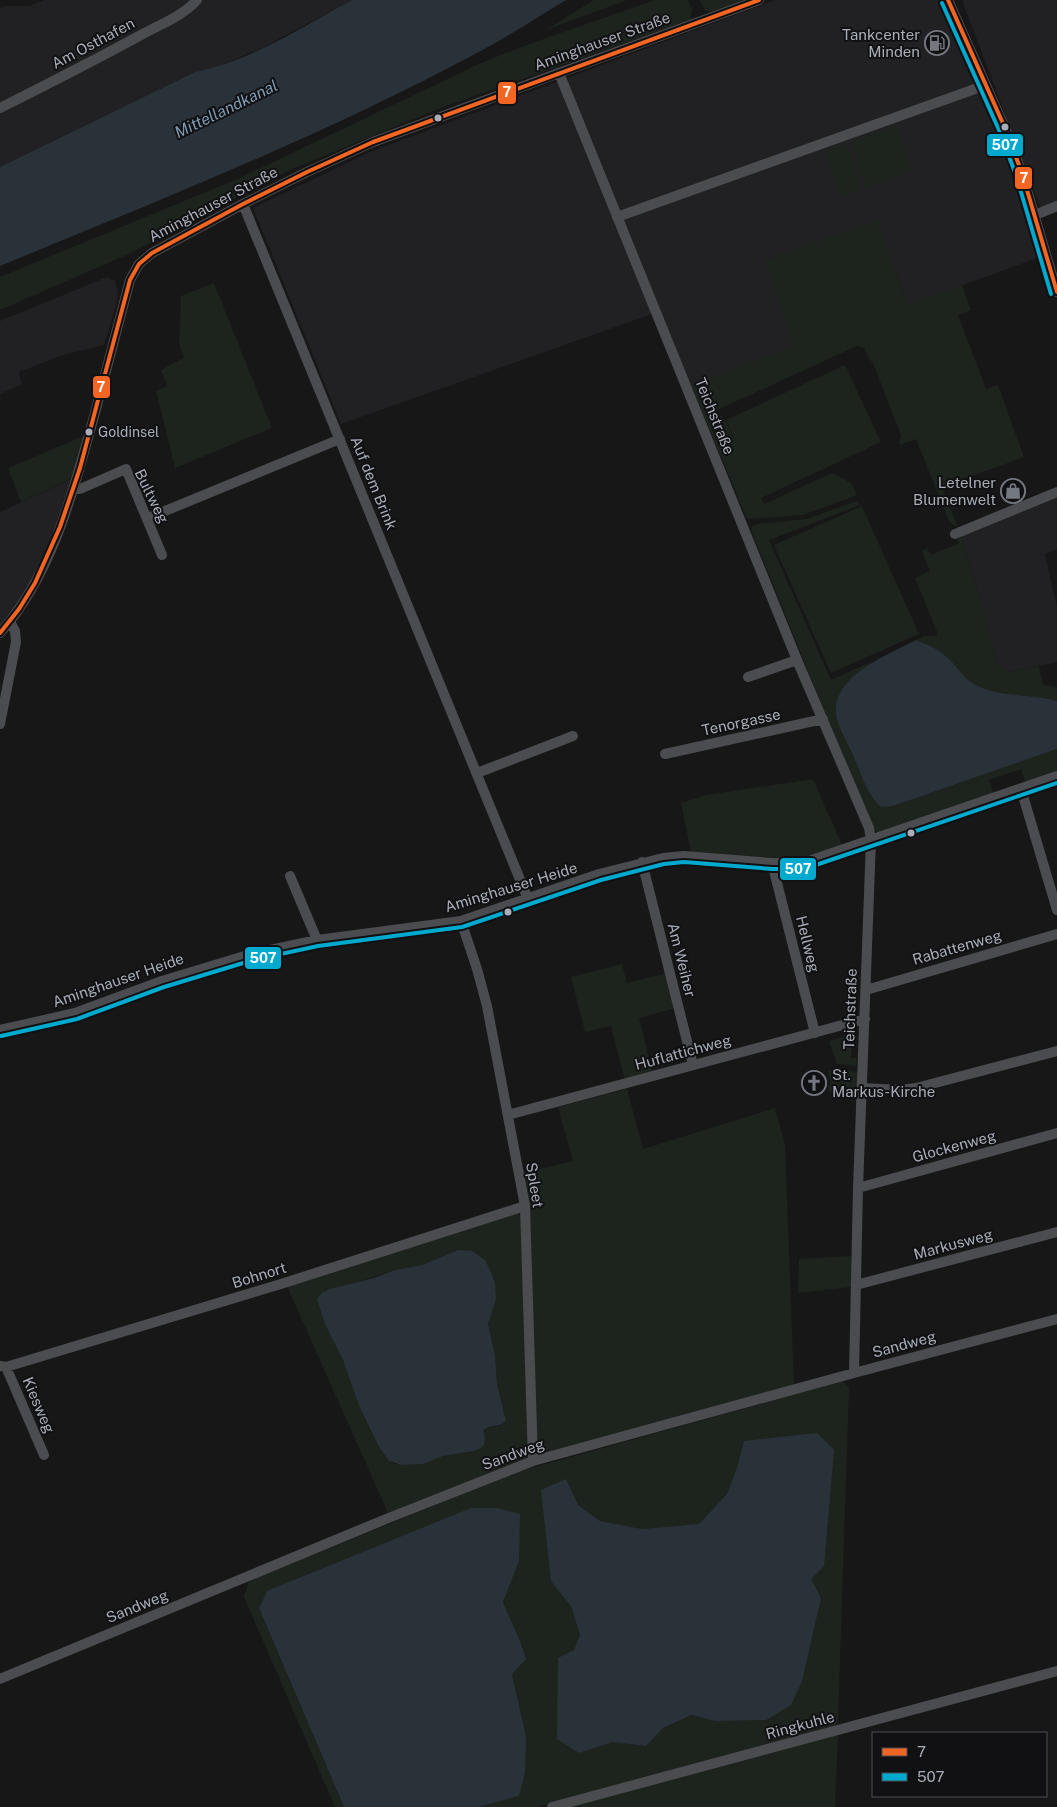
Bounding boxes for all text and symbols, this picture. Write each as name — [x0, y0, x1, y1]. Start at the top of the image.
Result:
street label: Aminghauser Straße — [532, 8, 672, 74]
street label: Am Osthafen — [49, 14, 137, 72]
place label: Tankcenter Minden — [842, 26, 920, 60]
fuel station icon: Tankcenter Minden — [924, 30, 950, 56]
water label: Mittellandkanal — [171, 76, 281, 142]
line badge: 7 — [497, 81, 517, 105]
text: 7 — [503, 84, 512, 100]
unlabelled marker — [433, 113, 443, 123]
unlabelled marker — [1000, 122, 1010, 132]
line badge: 507 — [986, 133, 1024, 157]
text: 507 — [991, 137, 1019, 153]
street label: Aminghauser Straße — [146, 163, 280, 245]
line badge: 7 — [1014, 166, 1033, 190]
text: 7 — [1020, 170, 1029, 186]
line badge: 7 — [92, 375, 111, 399]
street label: Teichstraße — [692, 375, 738, 457]
text: 7 — [97, 379, 106, 395]
place label: Goldinsel — [98, 424, 159, 440]
marker: Goldinsel — [84, 427, 94, 437]
street label: Auf dem Brink — [347, 434, 401, 532]
street label: Bultweg — [132, 466, 172, 526]
place label: Letelner Blumenwelt — [913, 474, 996, 508]
shop icon: Letelner Blumenwelt — [1000, 478, 1026, 504]
street label: Tenorgasse — [700, 705, 782, 739]
unlabelled marker — [906, 828, 916, 838]
line badge: 507 — [779, 857, 817, 881]
street label: Aminghauser Heide — [443, 859, 579, 915]
text: 507 — [784, 861, 812, 877]
unlabelled marker — [503, 907, 513, 917]
street label: Hellweg — [793, 914, 823, 974]
street label: Am Weiher — [665, 921, 699, 999]
street label: Rabattenweg — [910, 926, 1004, 968]
line badge: 507 — [244, 946, 282, 970]
street label: Aminghauser Heide — [50, 950, 186, 1010]
text: 507 — [249, 950, 277, 966]
street label: Teichstraße — [840, 968, 860, 1050]
street label: Huflattichweg — [633, 1031, 733, 1073]
place label: St. Markus-Kirche — [832, 1066, 935, 1100]
church icon: St. Markus-Kirche — [801, 1070, 827, 1096]
street label: Glockenweg — [910, 1127, 998, 1165]
street label: Spleet — [523, 1161, 547, 1209]
street label: Markusweg — [912, 1225, 994, 1263]
street label: Bohnort — [230, 1259, 288, 1291]
street label: Sandweg — [870, 1327, 938, 1361]
street label: Kiesweg — [20, 1374, 58, 1436]
street label: Sandweg — [479, 1435, 547, 1473]
street label: Sandweg — [104, 1586, 170, 1626]
street label: Ringkuhle — [764, 1708, 836, 1742]
legend — [872, 1732, 1047, 1797]
text: 7 — [917, 1743, 926, 1760]
text: 507 — [917, 1768, 945, 1785]

